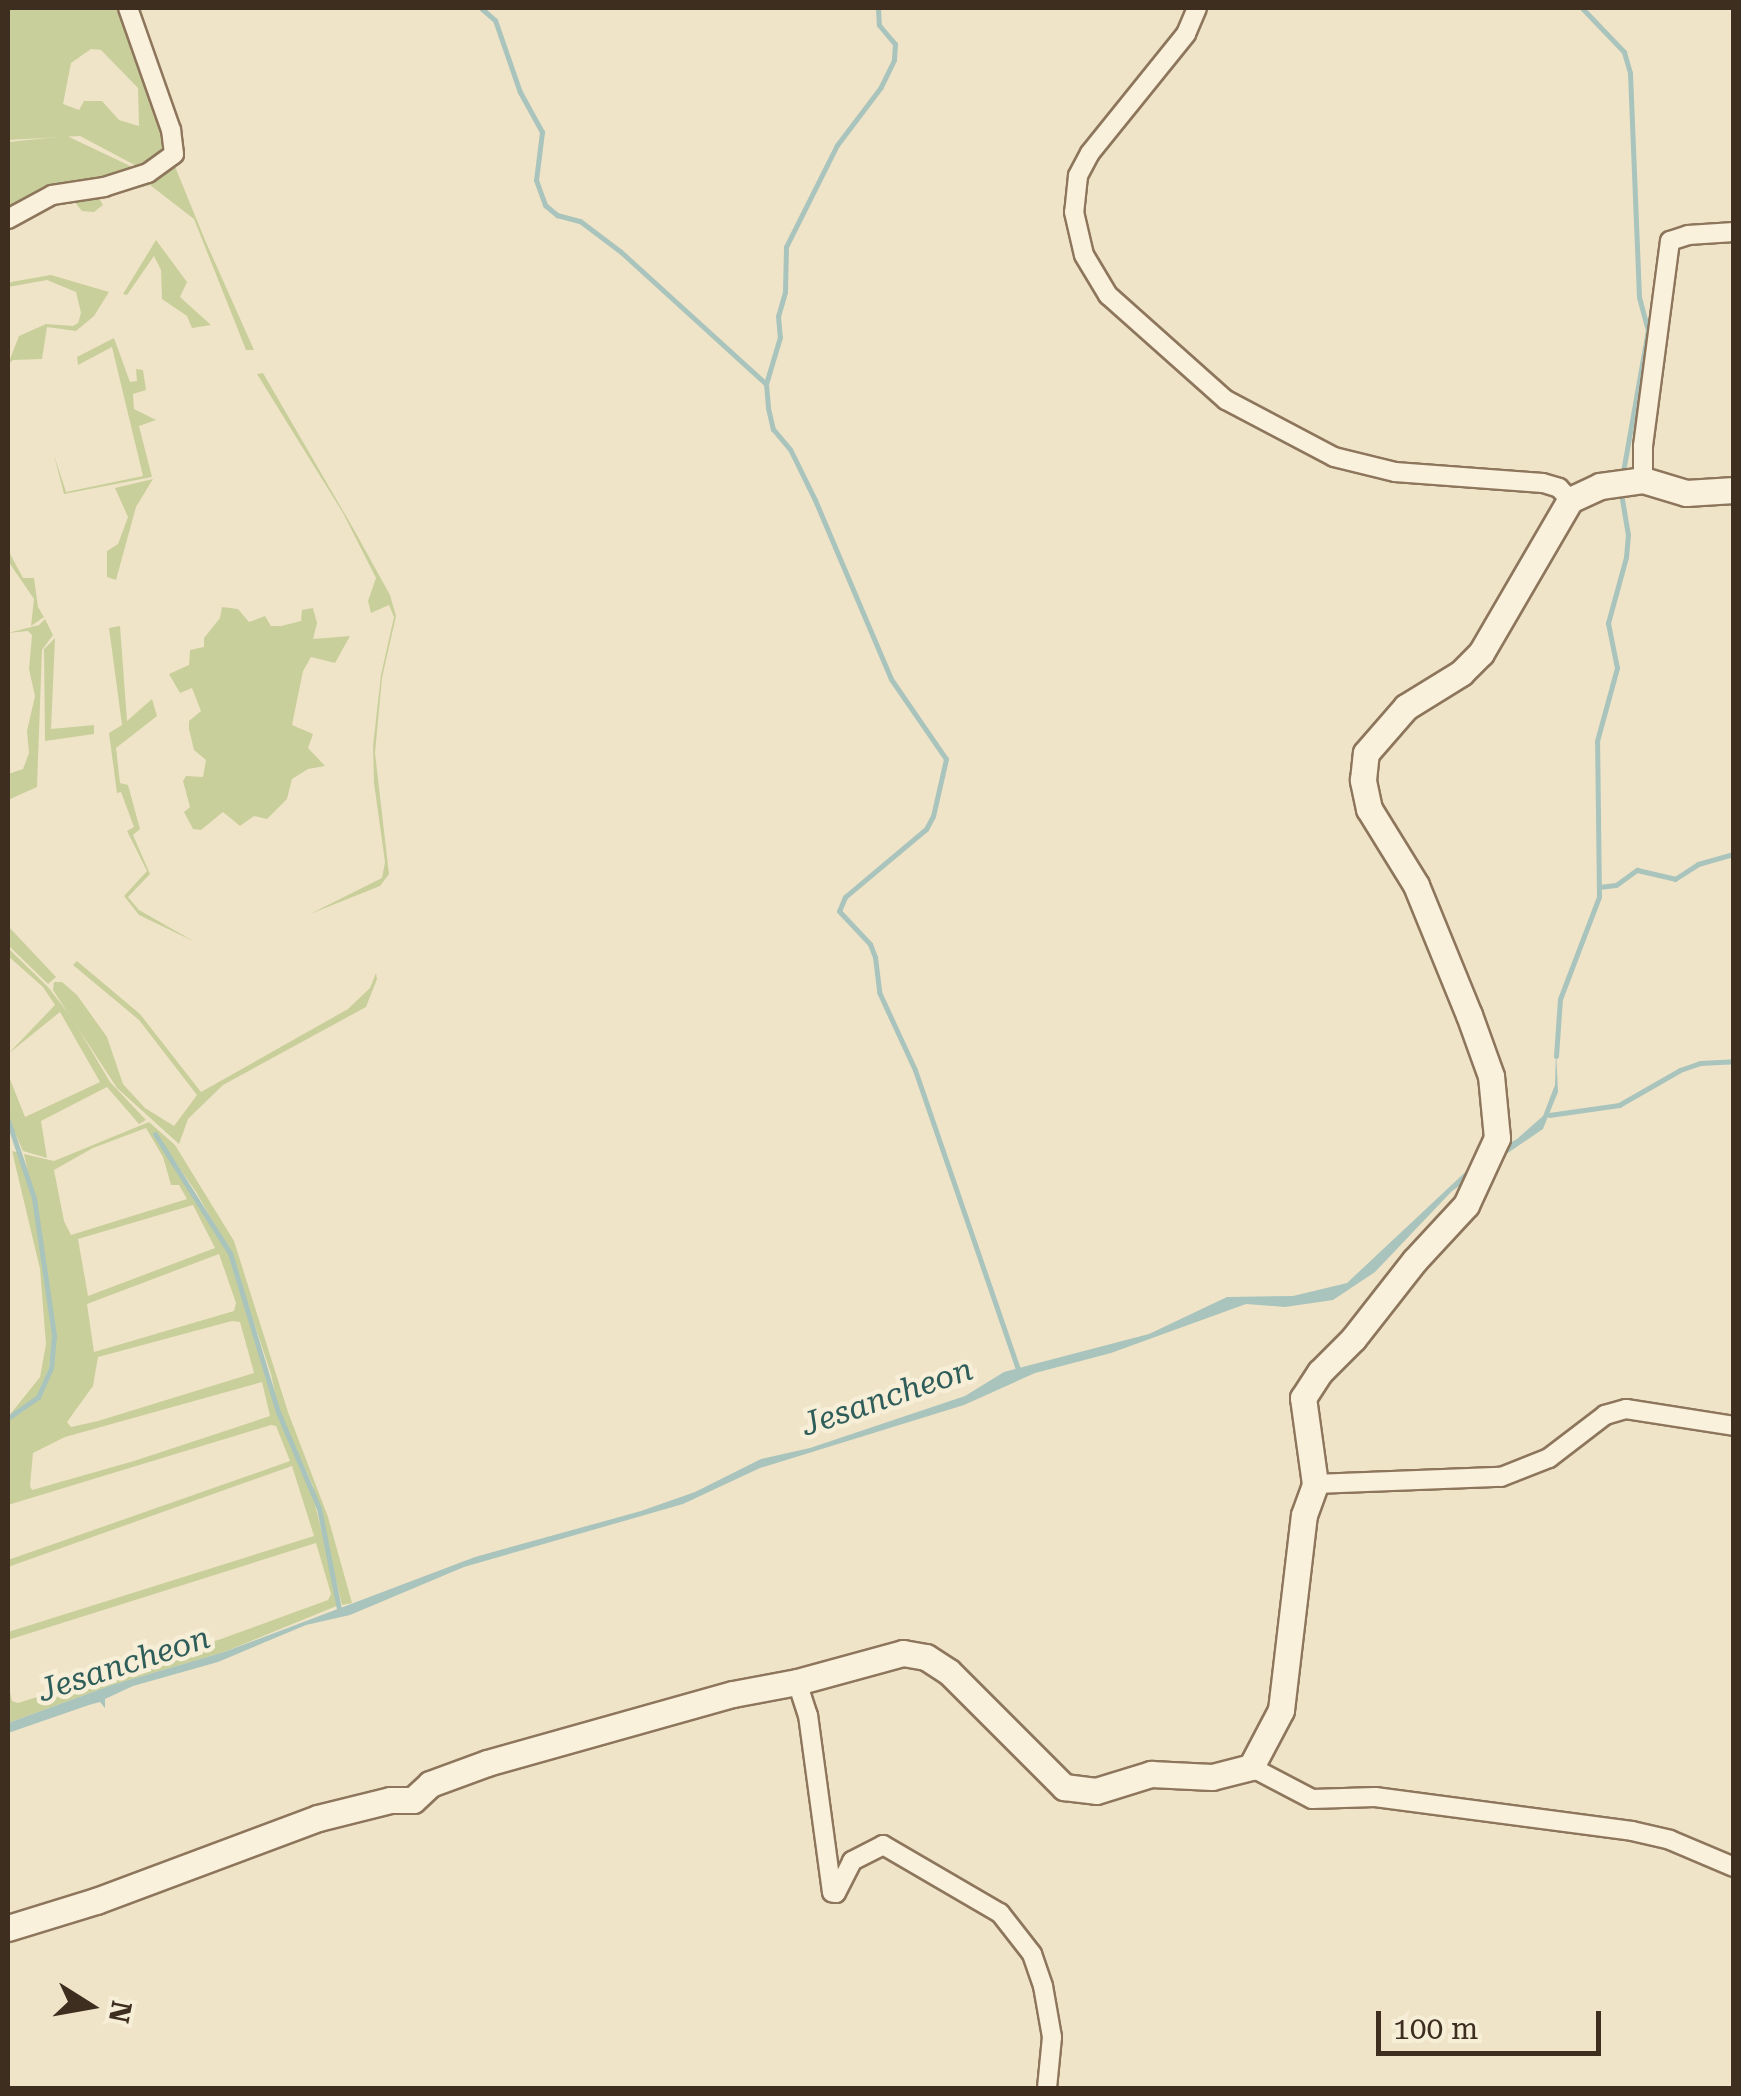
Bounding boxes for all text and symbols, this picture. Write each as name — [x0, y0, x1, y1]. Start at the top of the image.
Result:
water label: Jesancheon — [796, 1350, 978, 1444]
water label: Jesancheon — [33, 1618, 215, 1710]
north arrow — [40, 1956, 140, 2056]
scale bar — [1381, 1991, 1606, 2053]
text: N — [102, 1998, 138, 2026]
text: 100 m — [1393, 2011, 1478, 2046]

